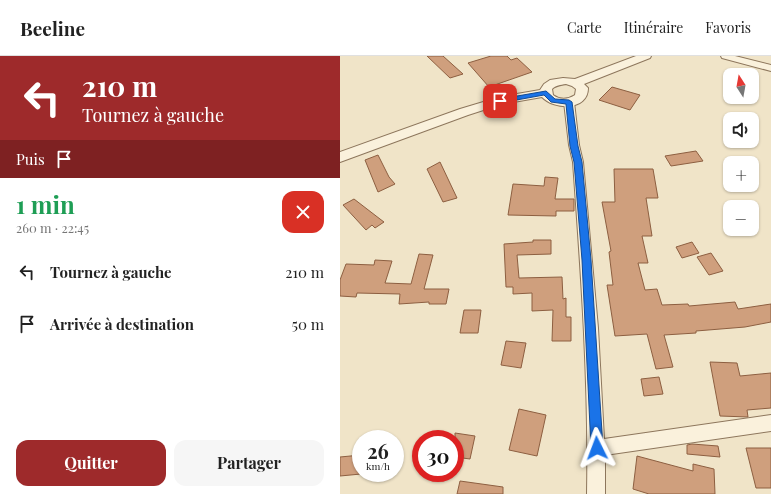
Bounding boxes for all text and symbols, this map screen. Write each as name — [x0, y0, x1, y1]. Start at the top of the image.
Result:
text: Beeline — [20, 15, 85, 41]
text: Carte — [567, 18, 602, 37]
text: Itinéraire — [624, 18, 683, 37]
text: Favoris — [705, 18, 751, 37]
text: 210 m — [82, 67, 157, 104]
north arrow — [723, 68, 759, 104]
map controls — [723, 68, 759, 236]
icon: left — [16, 72, 68, 124]
pin — [483, 84, 517, 118]
icon: arrive — [489, 90, 511, 112]
text: Tournez à gauche — [82, 103, 224, 127]
button: sound — [723, 112, 759, 148]
icon: arrive — [53, 148, 75, 170]
text: Puis — [16, 149, 45, 169]
button: + — [723, 156, 759, 192]
text: 1 min — [16, 188, 75, 220]
button: close — [282, 191, 324, 233]
button: − — [723, 200, 759, 236]
text: 260 m · 22:45 — [16, 219, 89, 236]
icon: left — [16, 261, 38, 283]
text: Tournez à gauche — [50, 262, 172, 282]
text: 210 m — [285, 262, 324, 282]
icon: arrive — [16, 313, 38, 335]
text: Arrivée à destination — [50, 314, 194, 334]
text: 50 m — [292, 314, 324, 334]
position arrow — [576, 427, 618, 469]
speed limit sign: 30 — [412, 430, 464, 482]
text: 26 — [367, 437, 389, 464]
button: Quitter — [16, 440, 166, 486]
button: Partager — [174, 440, 324, 486]
text: km/h — [366, 459, 390, 473]

